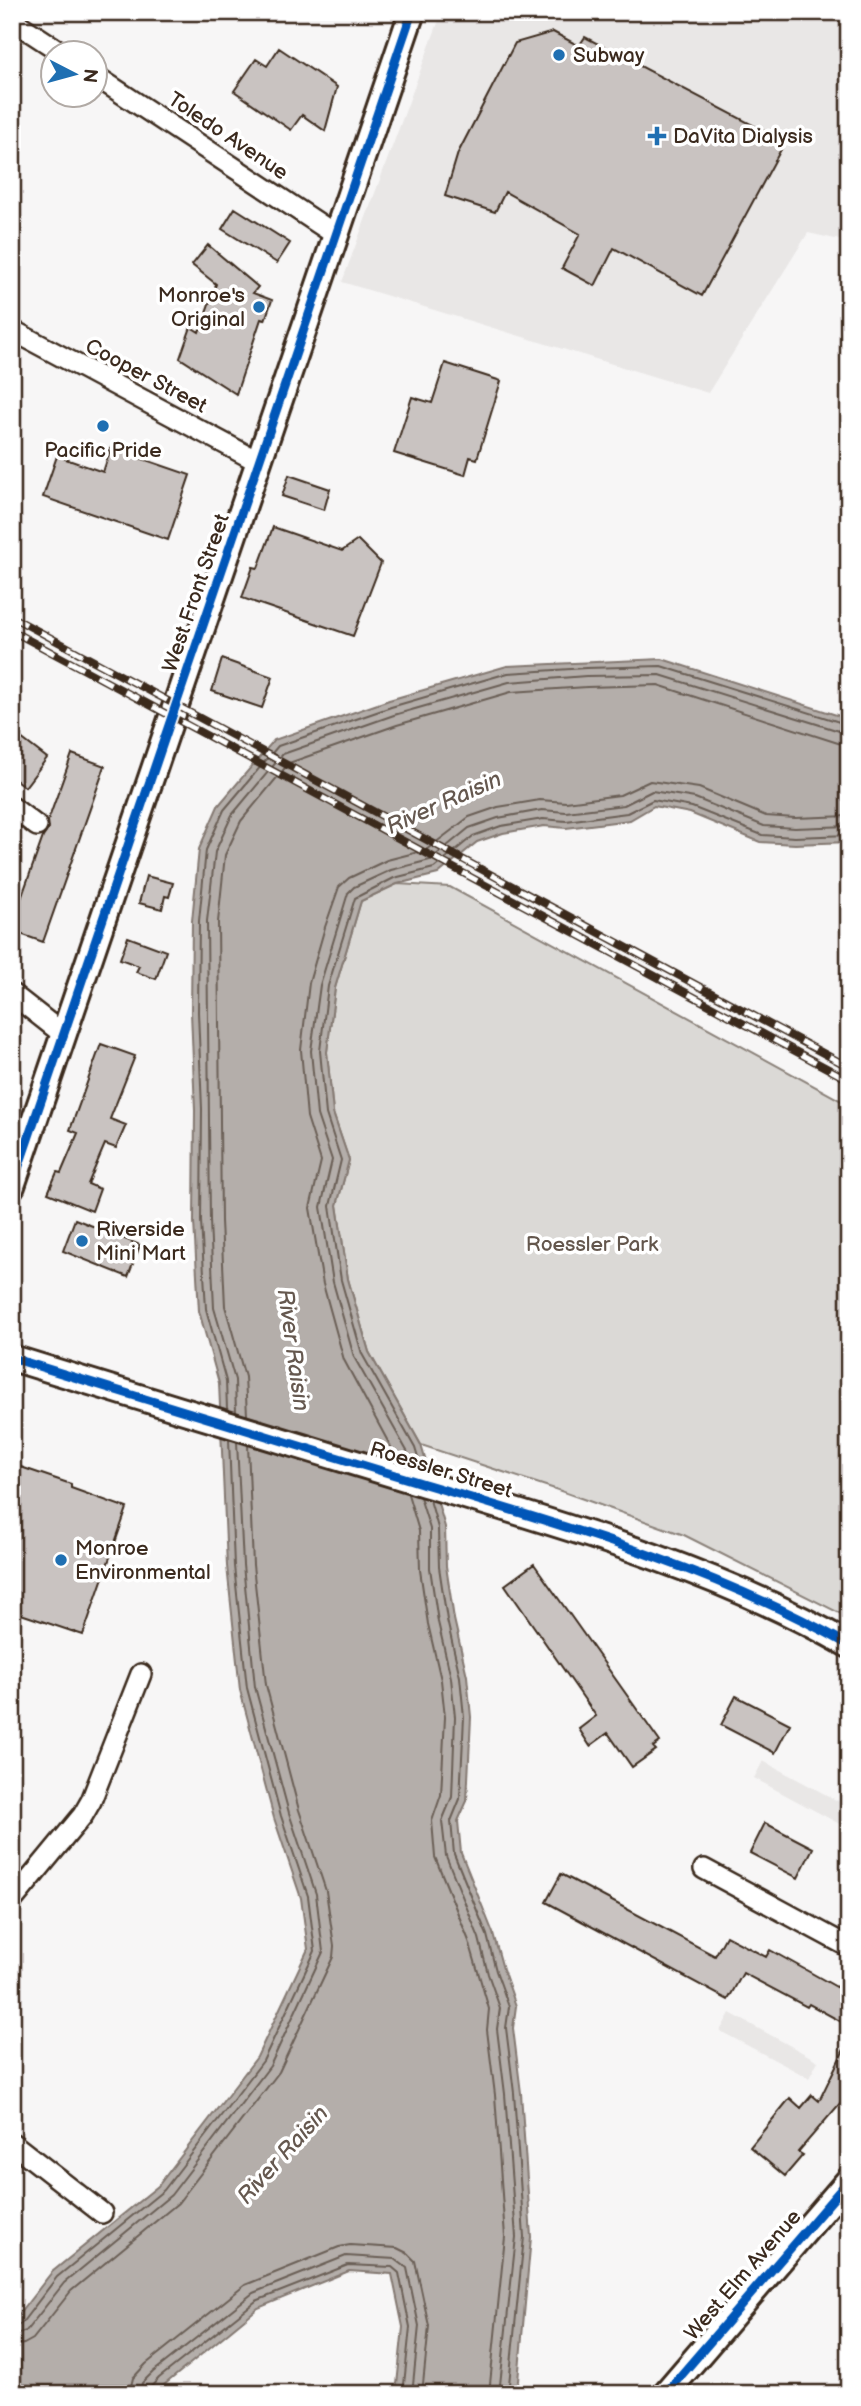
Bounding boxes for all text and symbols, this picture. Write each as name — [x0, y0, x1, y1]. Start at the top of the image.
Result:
north arrow — [38, 38, 108, 108]
place label: Subway — [573, 43, 645, 68]
marker: Subway — [551, 47, 567, 63]
text: N — [77, 67, 102, 84]
street label: Toledo Avenue — [163, 87, 293, 185]
place label: DaVita Dialysis — [673, 124, 813, 149]
marker: DaVita Dialysis — [647, 126, 667, 146]
place label: Monroe's Original — [158, 283, 245, 332]
marker: Monroe's Original — [251, 299, 267, 315]
street label: Cooper Street — [81, 334, 211, 419]
marker: Pacific Pride — [95, 418, 111, 434]
place label: Pacific Pride — [44, 438, 162, 463]
street label: West Front Street — [157, 510, 235, 675]
water label: River Raisin — [382, 765, 506, 841]
place label: Riverside Mini Mart — [96, 1217, 186, 1266]
park label: Roessler Park — [526, 1232, 659, 1257]
marker: Riverside Mini Mart — [74, 1233, 90, 1249]
water label: River Raisin — [271, 1287, 315, 1413]
street label: Roessler Street — [367, 1436, 516, 1504]
place label: Monroe Environmental — [75, 1536, 211, 1585]
marker: Monroe Environmental — [53, 1552, 69, 1568]
water label: River Raisin — [231, 2100, 335, 2210]
street label: West Elm Avenue — [679, 2205, 807, 2345]

